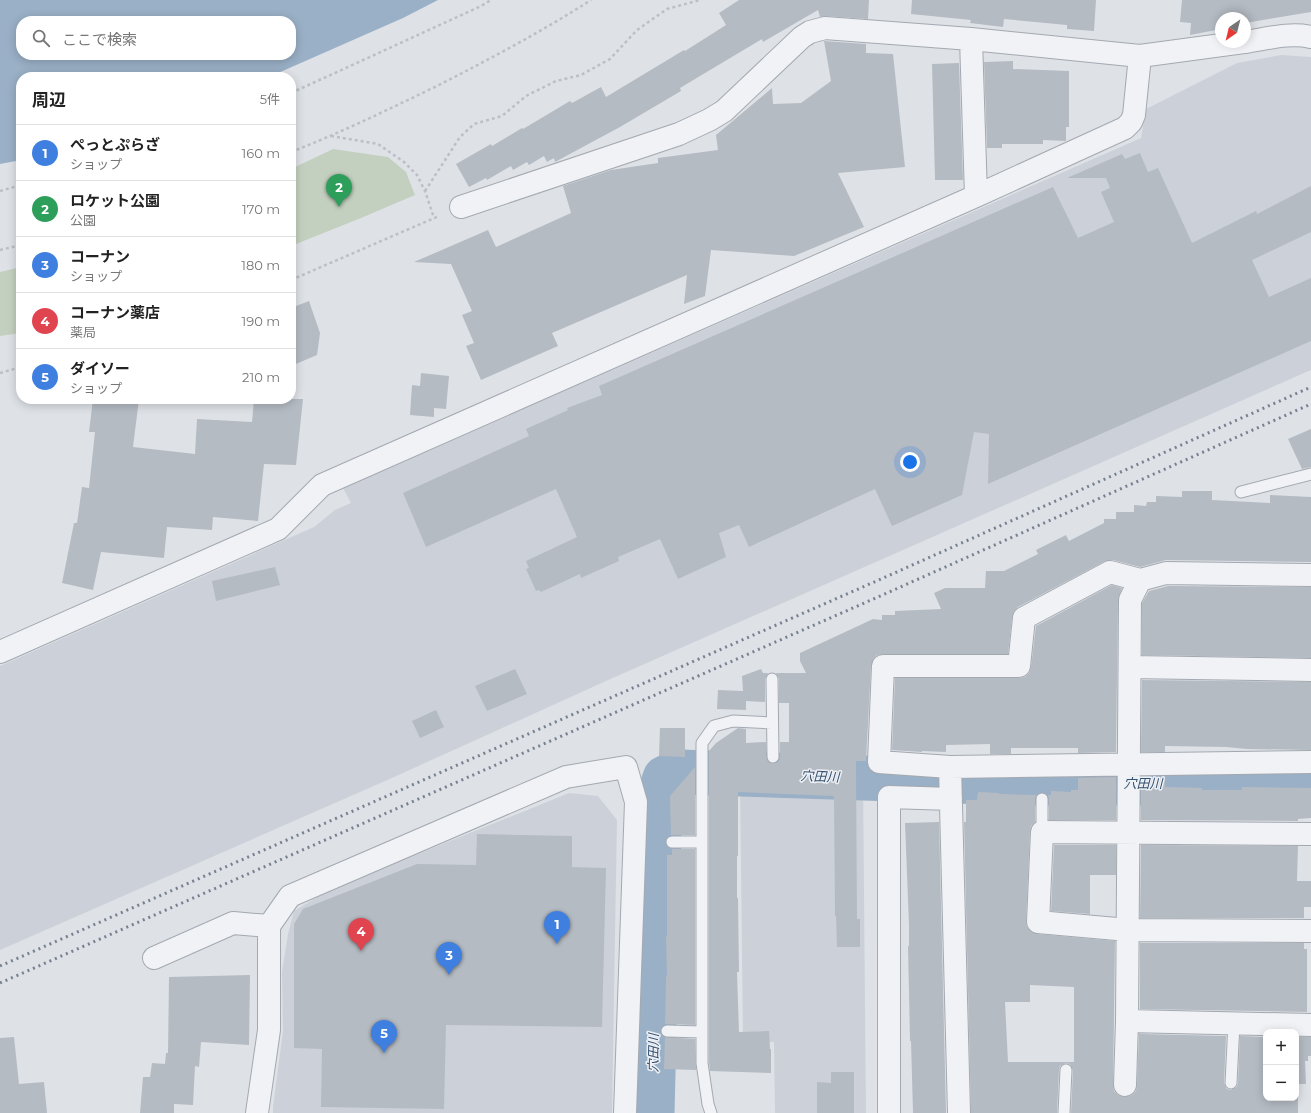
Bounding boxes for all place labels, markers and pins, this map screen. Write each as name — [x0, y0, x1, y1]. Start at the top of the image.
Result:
pin: 2 — [326, 174, 352, 207]
pin: 1 — [544, 911, 570, 944]
pin: 4 — [348, 918, 374, 951]
pin: 3 — [436, 942, 462, 975]
pin: 5 — [371, 1020, 397, 1053]

